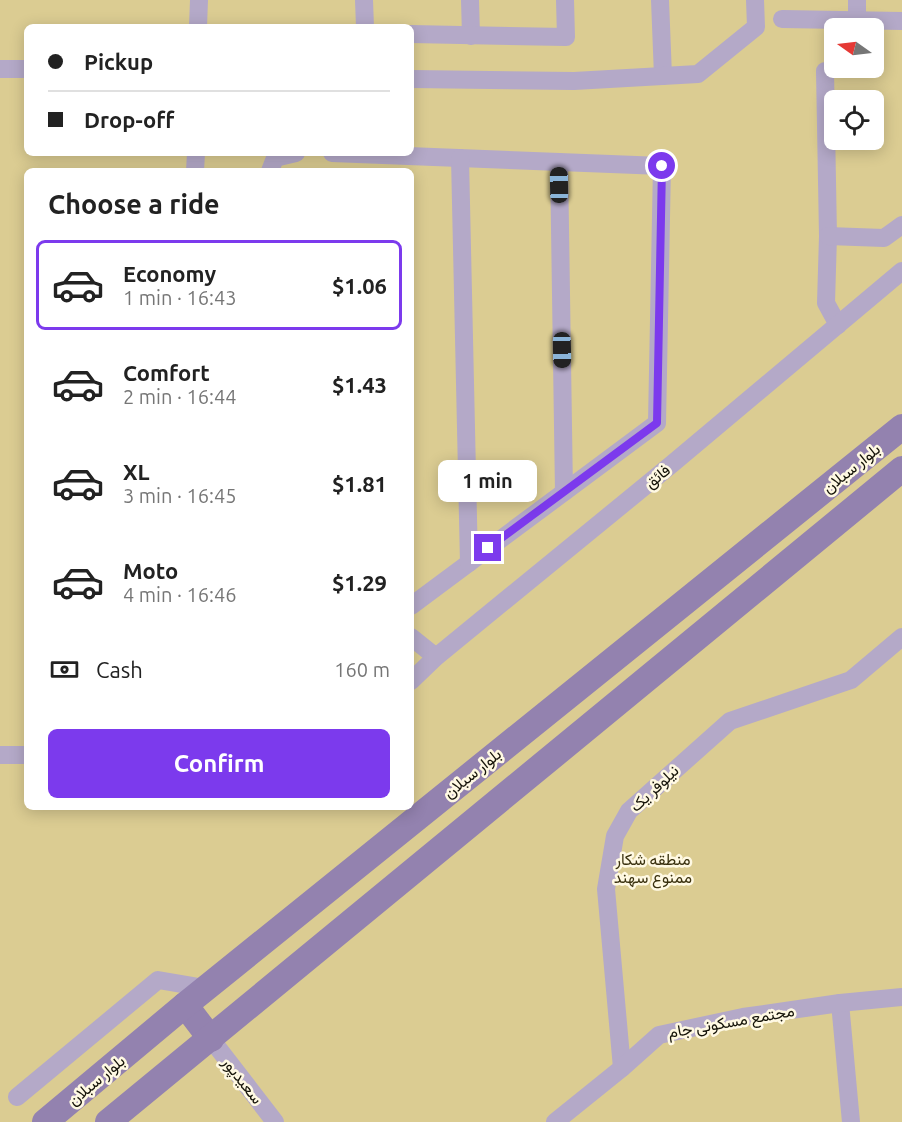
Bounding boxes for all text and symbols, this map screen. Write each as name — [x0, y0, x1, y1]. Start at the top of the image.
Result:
north arrow — [824, 18, 884, 78]
map controls — [824, 18, 884, 150]
text: Pickup — [84, 49, 153, 74]
button: locate — [824, 90, 884, 150]
text: Drop-off — [84, 107, 174, 132]
route start — [648, 152, 675, 179]
car — [550, 167, 568, 203]
text: Choose a ride — [48, 189, 220, 219]
icon: car — [51, 258, 105, 312]
text: Economy — [123, 261, 216, 286]
text: $1.06 — [332, 273, 387, 298]
text: 1 min · 16:43 — [123, 286, 237, 309]
car — [553, 332, 571, 368]
icon: car — [51, 357, 105, 411]
text: Comfort — [123, 360, 210, 385]
text: $1.43 — [332, 372, 387, 397]
text: 2 min · 16:44 — [123, 385, 237, 408]
street label: بلوار سبلان — [819, 439, 885, 498]
icon: car — [51, 456, 105, 510]
text: XL — [123, 459, 150, 484]
street label: فائق — [641, 460, 675, 493]
callout: 1 min — [438, 461, 538, 503]
text: 1 min — [462, 469, 513, 492]
text: $1.81 — [332, 471, 387, 496]
text: 3 min · 16:45 — [123, 484, 237, 507]
route end — [474, 534, 501, 561]
icon: car — [51, 555, 105, 609]
text: Moto — [123, 558, 178, 583]
text: $1.29 — [332, 570, 387, 595]
text: 4 min · 16:46 — [123, 583, 237, 606]
icon: cash — [48, 653, 81, 686]
text: Cash — [96, 657, 143, 682]
text: 160 m — [334, 658, 390, 681]
button: Confirm — [48, 729, 390, 798]
street label: بلوار سبلان — [440, 744, 506, 803]
street label: نیلوفر یک — [626, 761, 683, 816]
park label: منطقه شکار ممنوع سهند — [614, 850, 692, 889]
street label: مجتمع مسکونی جام — [666, 1001, 796, 1044]
street label: بلوار سبلان — [64, 1051, 129, 1110]
street label: سعیدپور — [216, 1052, 267, 1109]

